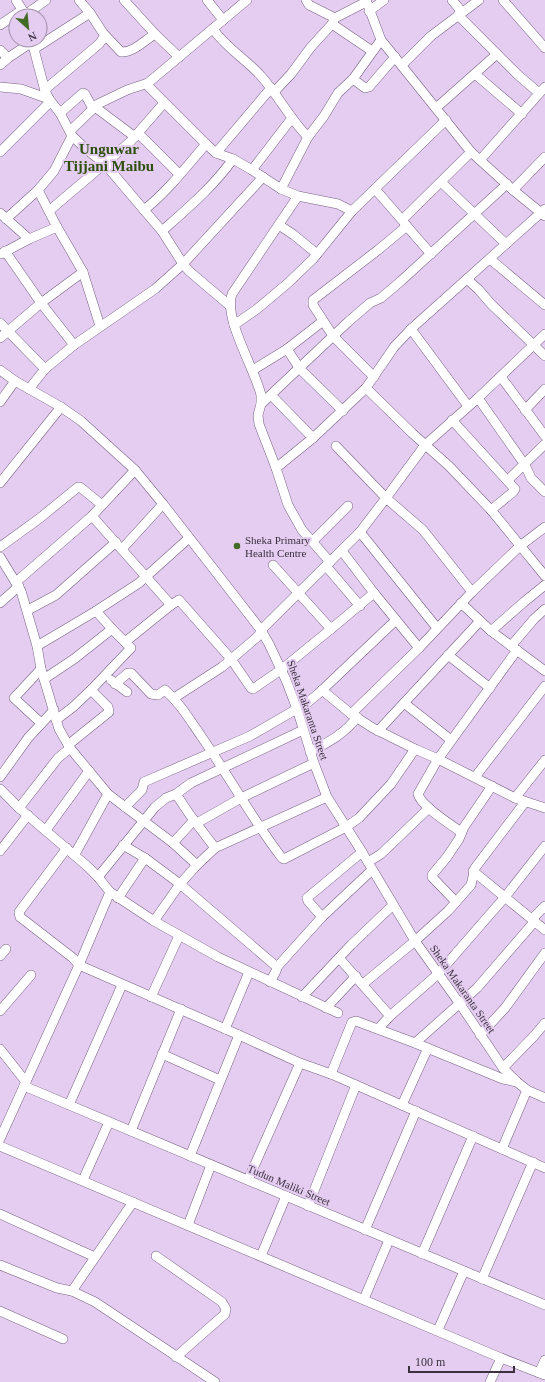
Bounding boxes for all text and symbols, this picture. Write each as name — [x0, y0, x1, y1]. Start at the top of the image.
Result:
north arrow — [8, 8, 48, 48]
text: N — [26, 30, 39, 44]
district label: Unguwar Tijjani Maibu — [64, 141, 154, 174]
place label: Sheka Primary Health Centre — [245, 534, 311, 559]
marker: Sheka Primary Health Centre — [232, 541, 242, 551]
street label: Sheka Makaranta Street — [285, 658, 331, 762]
street label: Sheka Makaranta Street — [428, 943, 498, 1035]
street label: Tudun Maliki Street — [246, 1162, 332, 1208]
scale bar — [409, 1348, 514, 1374]
text: 100 m — [415, 1355, 446, 1369]

